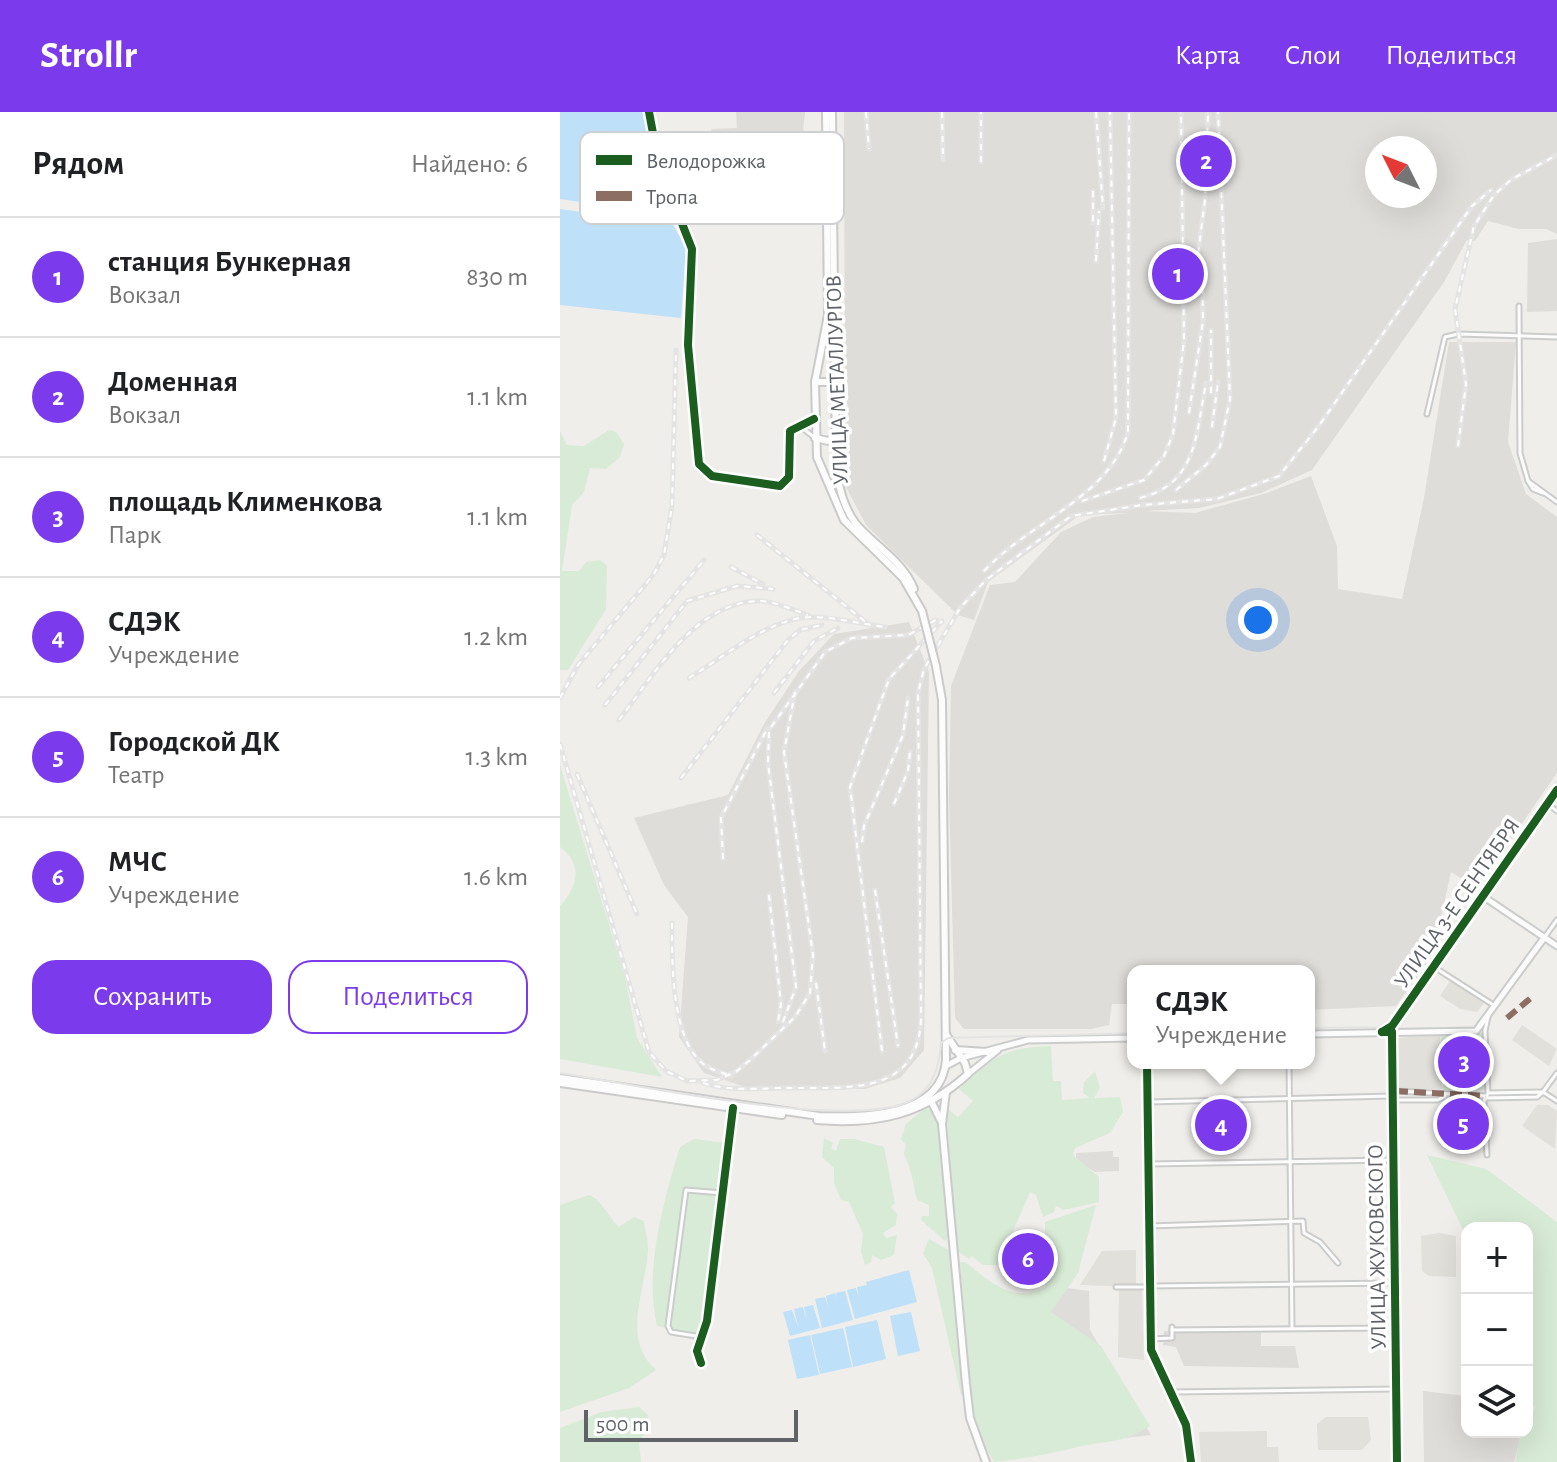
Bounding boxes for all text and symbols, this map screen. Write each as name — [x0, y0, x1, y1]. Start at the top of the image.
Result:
text: Strollr — [40, 37, 137, 75]
text: Карта — [1175, 42, 1241, 70]
text: Слои — [1285, 42, 1341, 70]
text: Поделиться — [1385, 42, 1517, 70]
pin: 2 — [1180, 131, 1232, 191]
legend — [580, 132, 844, 224]
north arrow — [1365, 136, 1437, 208]
text: Рядом — [32, 147, 124, 181]
text: Велодорожка — [646, 150, 766, 172]
text: Найдено: 6 — [411, 151, 528, 177]
text: Тропа — [646, 186, 698, 208]
pin: 1 — [1152, 244, 1204, 304]
text: станция Бункерная — [108, 247, 352, 277]
text: 1 — [53, 264, 63, 290]
text: 830 m — [466, 264, 528, 290]
street label: УЛИЦА МЕТАЛЛУРГОВ — [822, 275, 852, 485]
text: Вокзал — [108, 282, 181, 308]
text: Доменная — [108, 367, 238, 397]
text: 2 — [52, 384, 64, 410]
text: 1.1 km — [467, 384, 528, 410]
text: Вокзал — [108, 402, 181, 428]
text: площадь Клименкова — [108, 487, 383, 517]
text: 3 — [52, 504, 64, 530]
text: 1.1 km — [467, 504, 528, 530]
text: Парк — [108, 522, 161, 548]
your location — [1238, 600, 1278, 640]
text: СДЭК — [108, 607, 181, 637]
text: 4 — [51, 624, 65, 650]
text: 1.2 km — [464, 624, 528, 650]
text: Учреждение — [108, 642, 240, 668]
text: Городской ДК — [108, 727, 280, 757]
text: 5 — [52, 744, 64, 770]
text: 1.3 km — [465, 744, 528, 770]
text: Театр — [108, 762, 165, 788]
street label: УЛИЦА 3-Е СЕНТЯБРЯ — [1390, 814, 1524, 992]
text: МЧС — [108, 847, 167, 877]
text: 6 — [52, 864, 64, 890]
text: 1.6 km — [464, 864, 528, 890]
text: Учреждение — [108, 882, 240, 908]
button: Сохранить — [32, 960, 272, 1034]
button: Поделиться — [288, 960, 528, 1034]
popup — [1127, 965, 1315, 1069]
text: СДЭК — [1155, 987, 1228, 1017]
text: Учреждение — [1155, 1022, 1287, 1048]
pin: 3 — [1438, 1032, 1490, 1092]
pin: 5 — [1437, 1094, 1489, 1154]
pin: 4 — [1195, 1095, 1247, 1155]
street label: УЛИЦА ЖУКОВСКОГО — [1364, 1144, 1390, 1350]
map controls — [1461, 1222, 1533, 1438]
button: + — [1461, 1222, 1533, 1294]
pin: 6 — [1002, 1229, 1054, 1289]
button: − — [1461, 1294, 1533, 1366]
button: layers — [1461, 1366, 1533, 1438]
scale bar — [584, 1406, 798, 1442]
text: 500 m — [596, 1413, 650, 1435]

